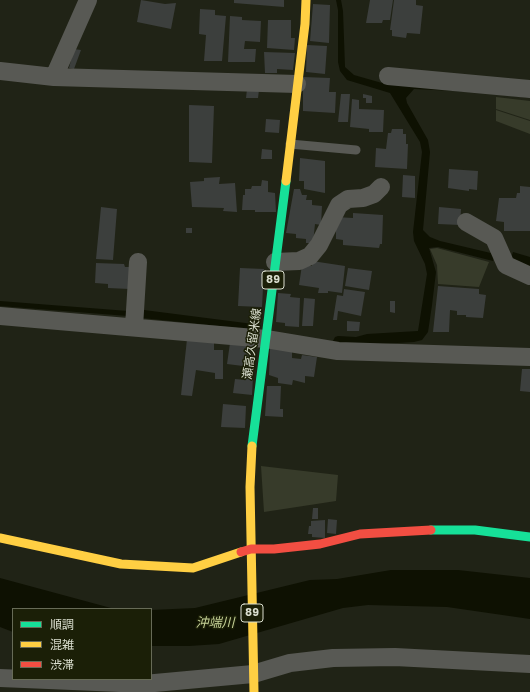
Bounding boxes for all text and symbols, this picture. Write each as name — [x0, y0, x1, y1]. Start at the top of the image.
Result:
road number: 89 — [262, 271, 284, 289]
street label: 瀬高久留米線 — [241, 307, 265, 381]
road number: 89 — [241, 604, 263, 622]
legend — [12, 608, 152, 680]
text: 順調 — [50, 616, 74, 633]
water label: 沖端川 — [196, 616, 234, 632]
text: 混雑 — [50, 636, 74, 653]
text: 渋滞 — [50, 656, 74, 673]

